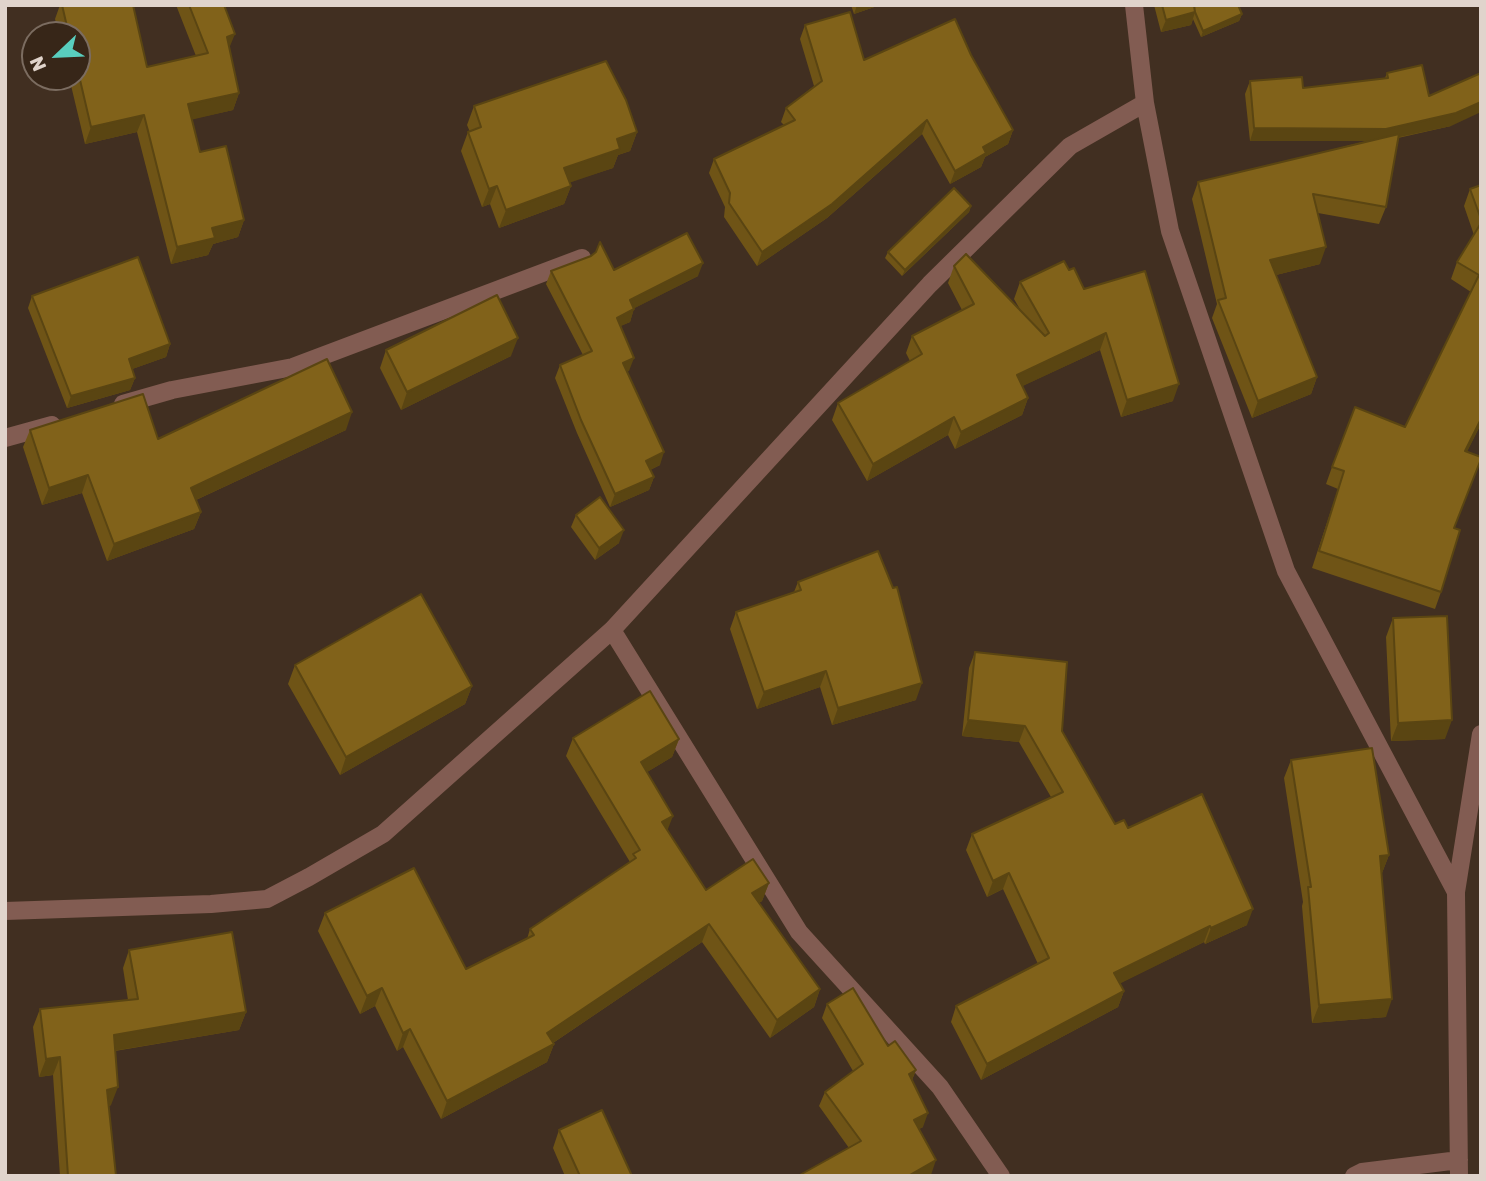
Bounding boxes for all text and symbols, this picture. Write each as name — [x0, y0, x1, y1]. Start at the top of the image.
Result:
north arrow — [21, 21, 91, 91]
text: N — [25, 53, 51, 74]

